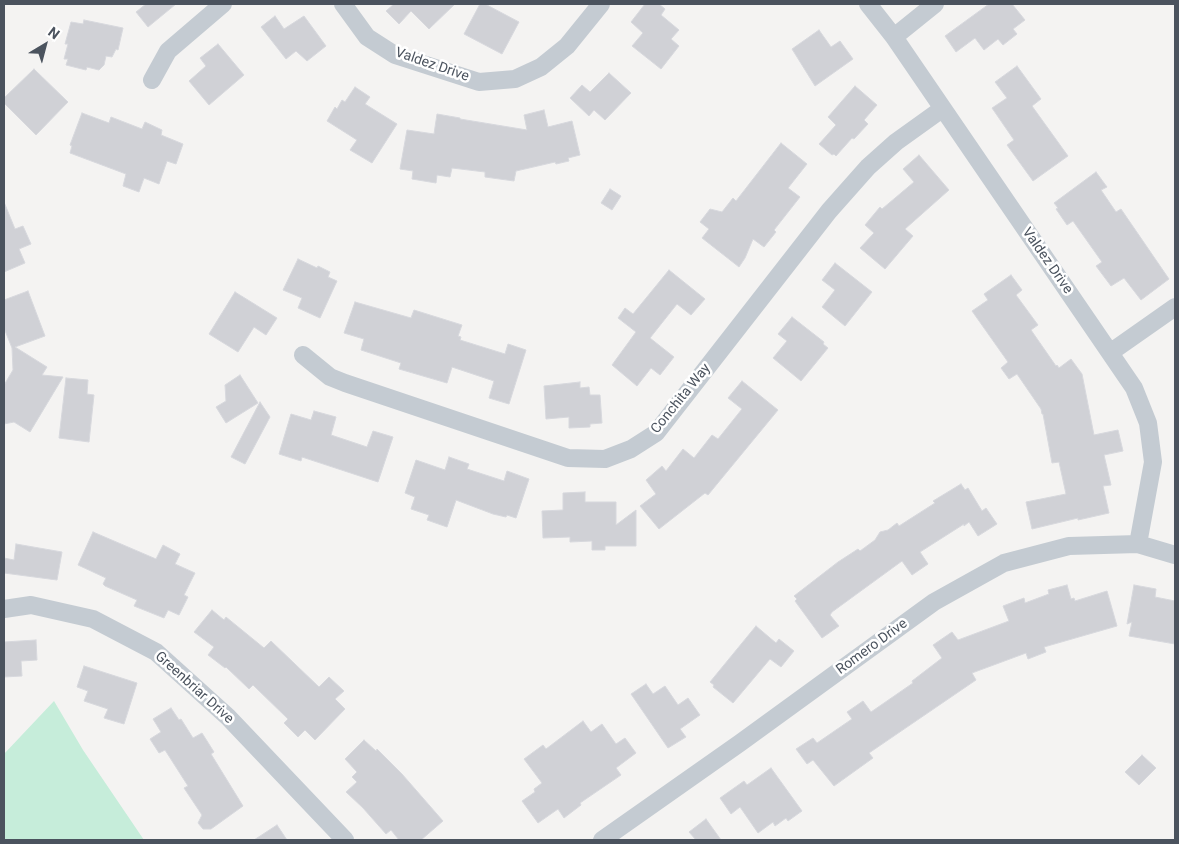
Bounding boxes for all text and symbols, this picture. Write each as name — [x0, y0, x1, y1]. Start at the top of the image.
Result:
north arrow — [20, 20, 70, 70]
text: N — [45, 24, 63, 42]
street label: Valdez Drive — [393, 45, 471, 85]
street label: Valdez Drive — [1018, 225, 1076, 297]
street label: Conchita Way — [648, 361, 714, 437]
street label: Romero Drive — [833, 616, 911, 678]
street label: Greenbriar Drive — [151, 648, 237, 728]

